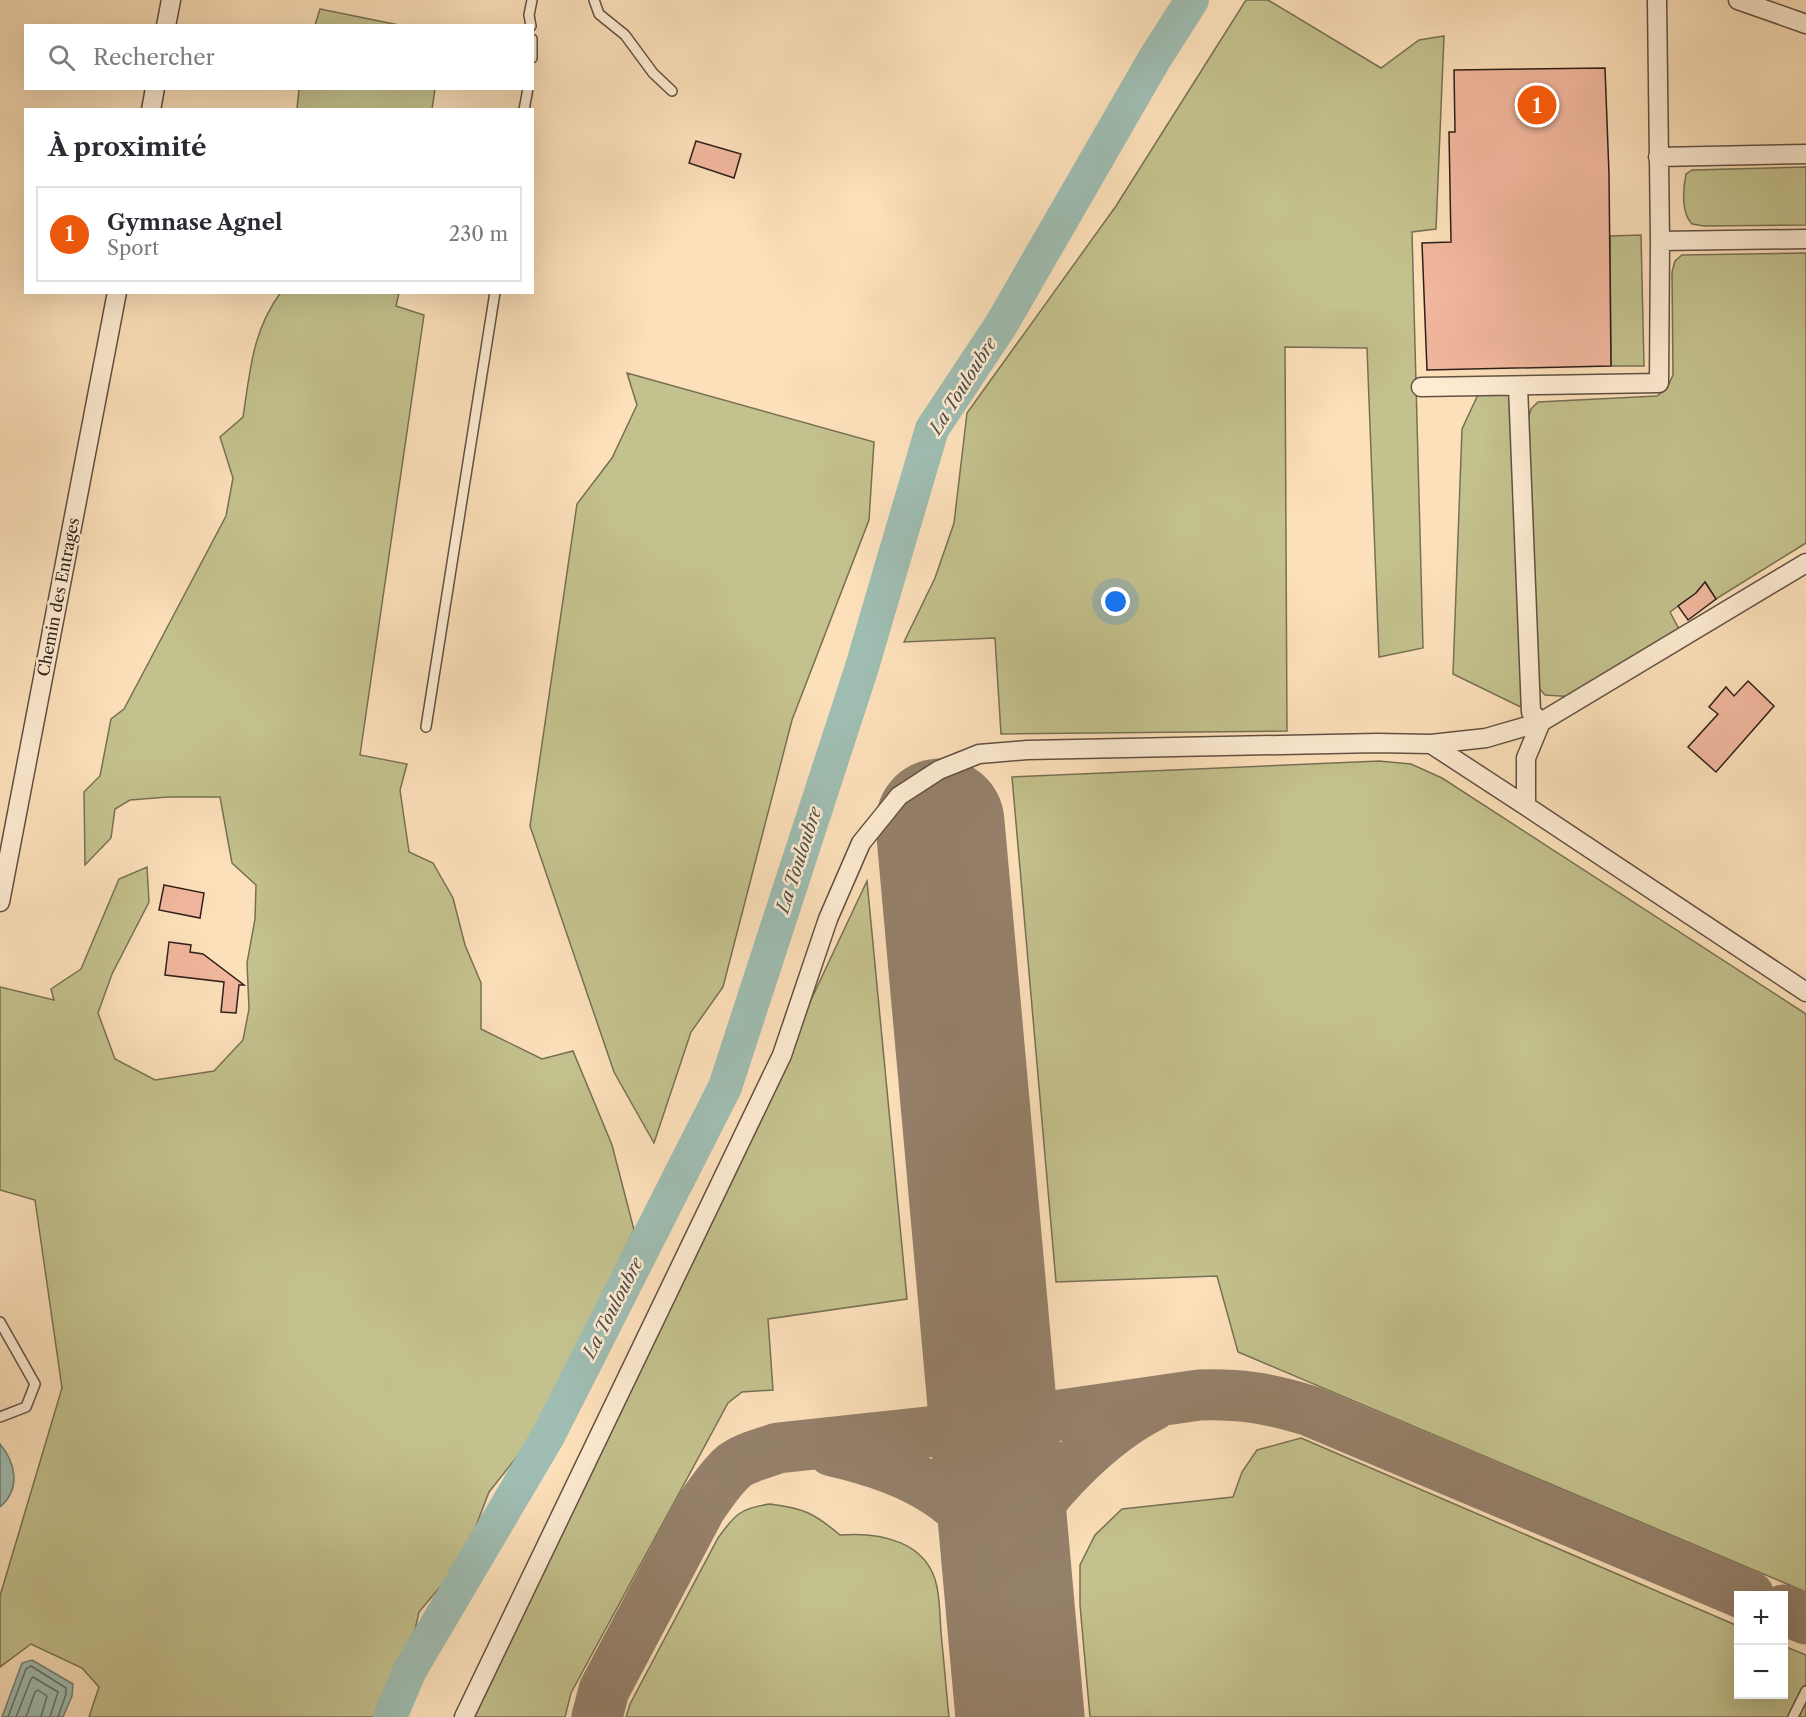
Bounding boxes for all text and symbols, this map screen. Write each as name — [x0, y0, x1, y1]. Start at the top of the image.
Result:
search box — [24, 24, 534, 90]
icon: search — [45, 41, 78, 74]
text: Rechercher — [93, 44, 215, 71]
pin: 1 — [1518, 82, 1556, 128]
text: À proximité — [48, 131, 207, 163]
text: Gymnase Agnel — [107, 209, 283, 236]
text: 1 — [65, 222, 74, 246]
text: 230 m — [449, 222, 508, 246]
text: Sport — [107, 236, 159, 260]
water label: La Touloubre — [923, 332, 1002, 440]
street label: Chemin des Entrages — [33, 516, 83, 678]
your location — [1101, 587, 1130, 616]
water label: La Touloubre — [771, 803, 827, 918]
water label: La Touloubre — [577, 1253, 648, 1364]
map controls — [1734, 1591, 1788, 1699]
button: + — [1734, 1591, 1788, 1645]
button: − — [1734, 1645, 1788, 1699]

